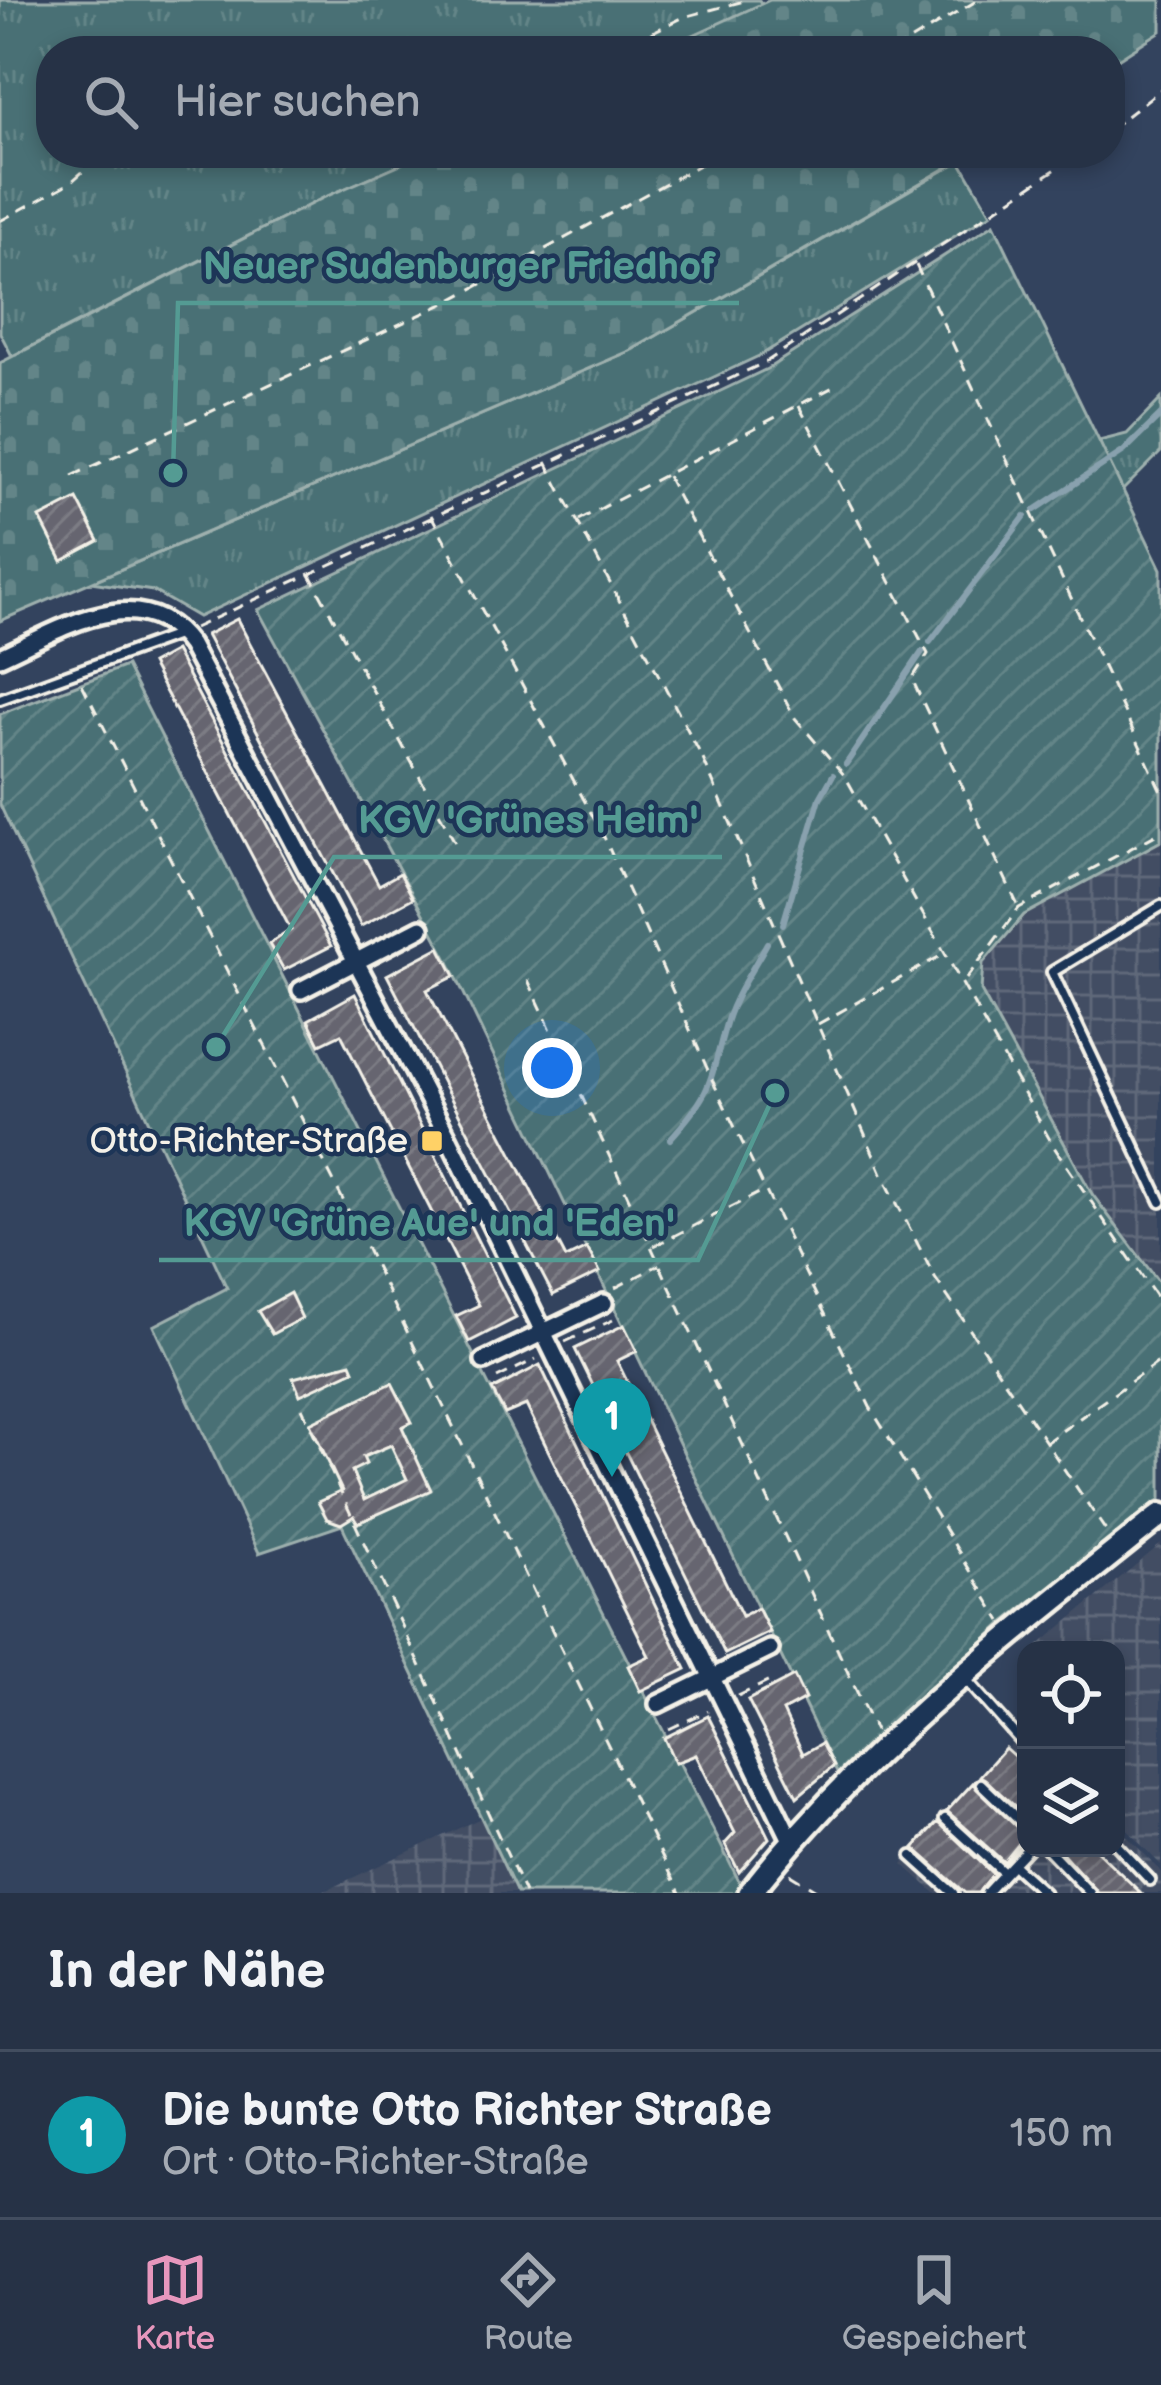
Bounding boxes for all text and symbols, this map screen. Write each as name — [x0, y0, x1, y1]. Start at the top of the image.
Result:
search box — [36, 36, 1125, 168]
icon: search — [78, 69, 144, 135]
text: Hier suchen — [174, 75, 421, 130]
callout: Neuer Sudenburger Friedhof — [178, 228, 739, 303]
text: Neuer Sudenburger Friedhof — [203, 244, 717, 291]
callout: KGV 'Grünes Heim' — [334, 782, 722, 857]
text: KGV 'Grünes Heim' — [358, 798, 698, 845]
your location — [522, 1038, 582, 1098]
place label: Otto-Richter-Straße — [90, 1120, 408, 1163]
marker: Otto-Richter-Straße — [419, 1128, 445, 1154]
callout: KGV 'Grüne Aue' und 'Eden' — [159, 1185, 698, 1260]
text: KGV 'Grüne Aue' und 'Eden' — [184, 1201, 674, 1248]
pin: 1 — [573, 1378, 651, 1477]
map controls — [1017, 1641, 1125, 1857]
button: locate — [1017, 1641, 1125, 1749]
button: layers — [1017, 1749, 1125, 1857]
text: In der Nähe — [48, 1941, 326, 2002]
text: Die bunte Otto Richter Straße — [162, 2084, 772, 2139]
text: 1 — [79, 2111, 95, 2158]
text: 150 m — [1010, 2111, 1113, 2158]
text: Ort · Otto-Richter-Straße — [162, 2139, 589, 2186]
tab: Karte — [134, 2247, 215, 2359]
tab: Route — [484, 2247, 573, 2359]
tab: Gespeichert — [842, 2247, 1027, 2359]

